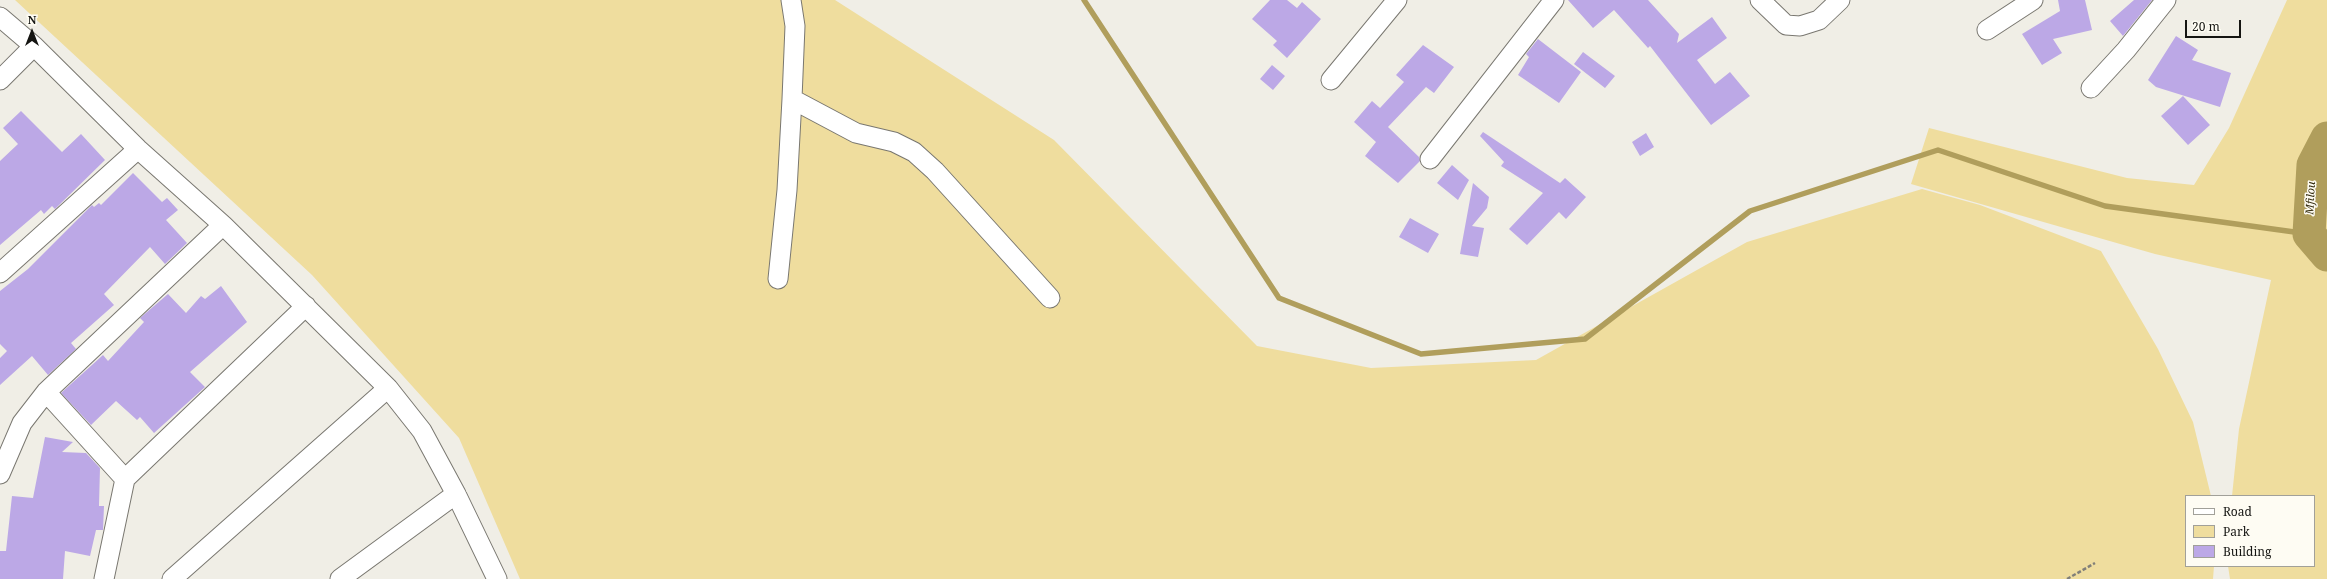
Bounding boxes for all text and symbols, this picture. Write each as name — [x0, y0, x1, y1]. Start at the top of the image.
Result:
north arrow — [12, 12, 52, 52]
text: N — [28, 12, 36, 27]
scale bar — [2187, 12, 2243, 38]
text: 20 m — [2192, 18, 2220, 35]
water label: Mfilou — [2304, 181, 2318, 215]
legend — [2185, 495, 2315, 567]
text: Road — [2223, 503, 2252, 520]
text: Park — [2223, 523, 2250, 540]
text: Building — [2223, 543, 2271, 560]

